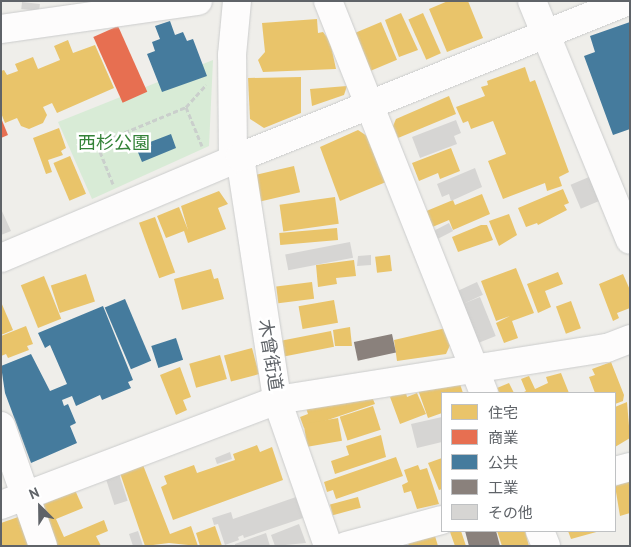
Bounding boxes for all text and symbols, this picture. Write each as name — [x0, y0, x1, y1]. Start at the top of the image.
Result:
park label: 西杉公園 — [78, 132, 150, 154]
street label: 木曾街道 — [254, 318, 286, 392]
legend — [441, 392, 616, 532]
text: 住宅 — [488, 403, 518, 422]
text: 商業 — [488, 428, 518, 447]
text: 公共 — [488, 453, 518, 472]
text: 工業 — [488, 478, 518, 497]
north arrow — [15, 482, 65, 532]
text: N — [26, 483, 42, 503]
text: その他 — [488, 503, 533, 522]

